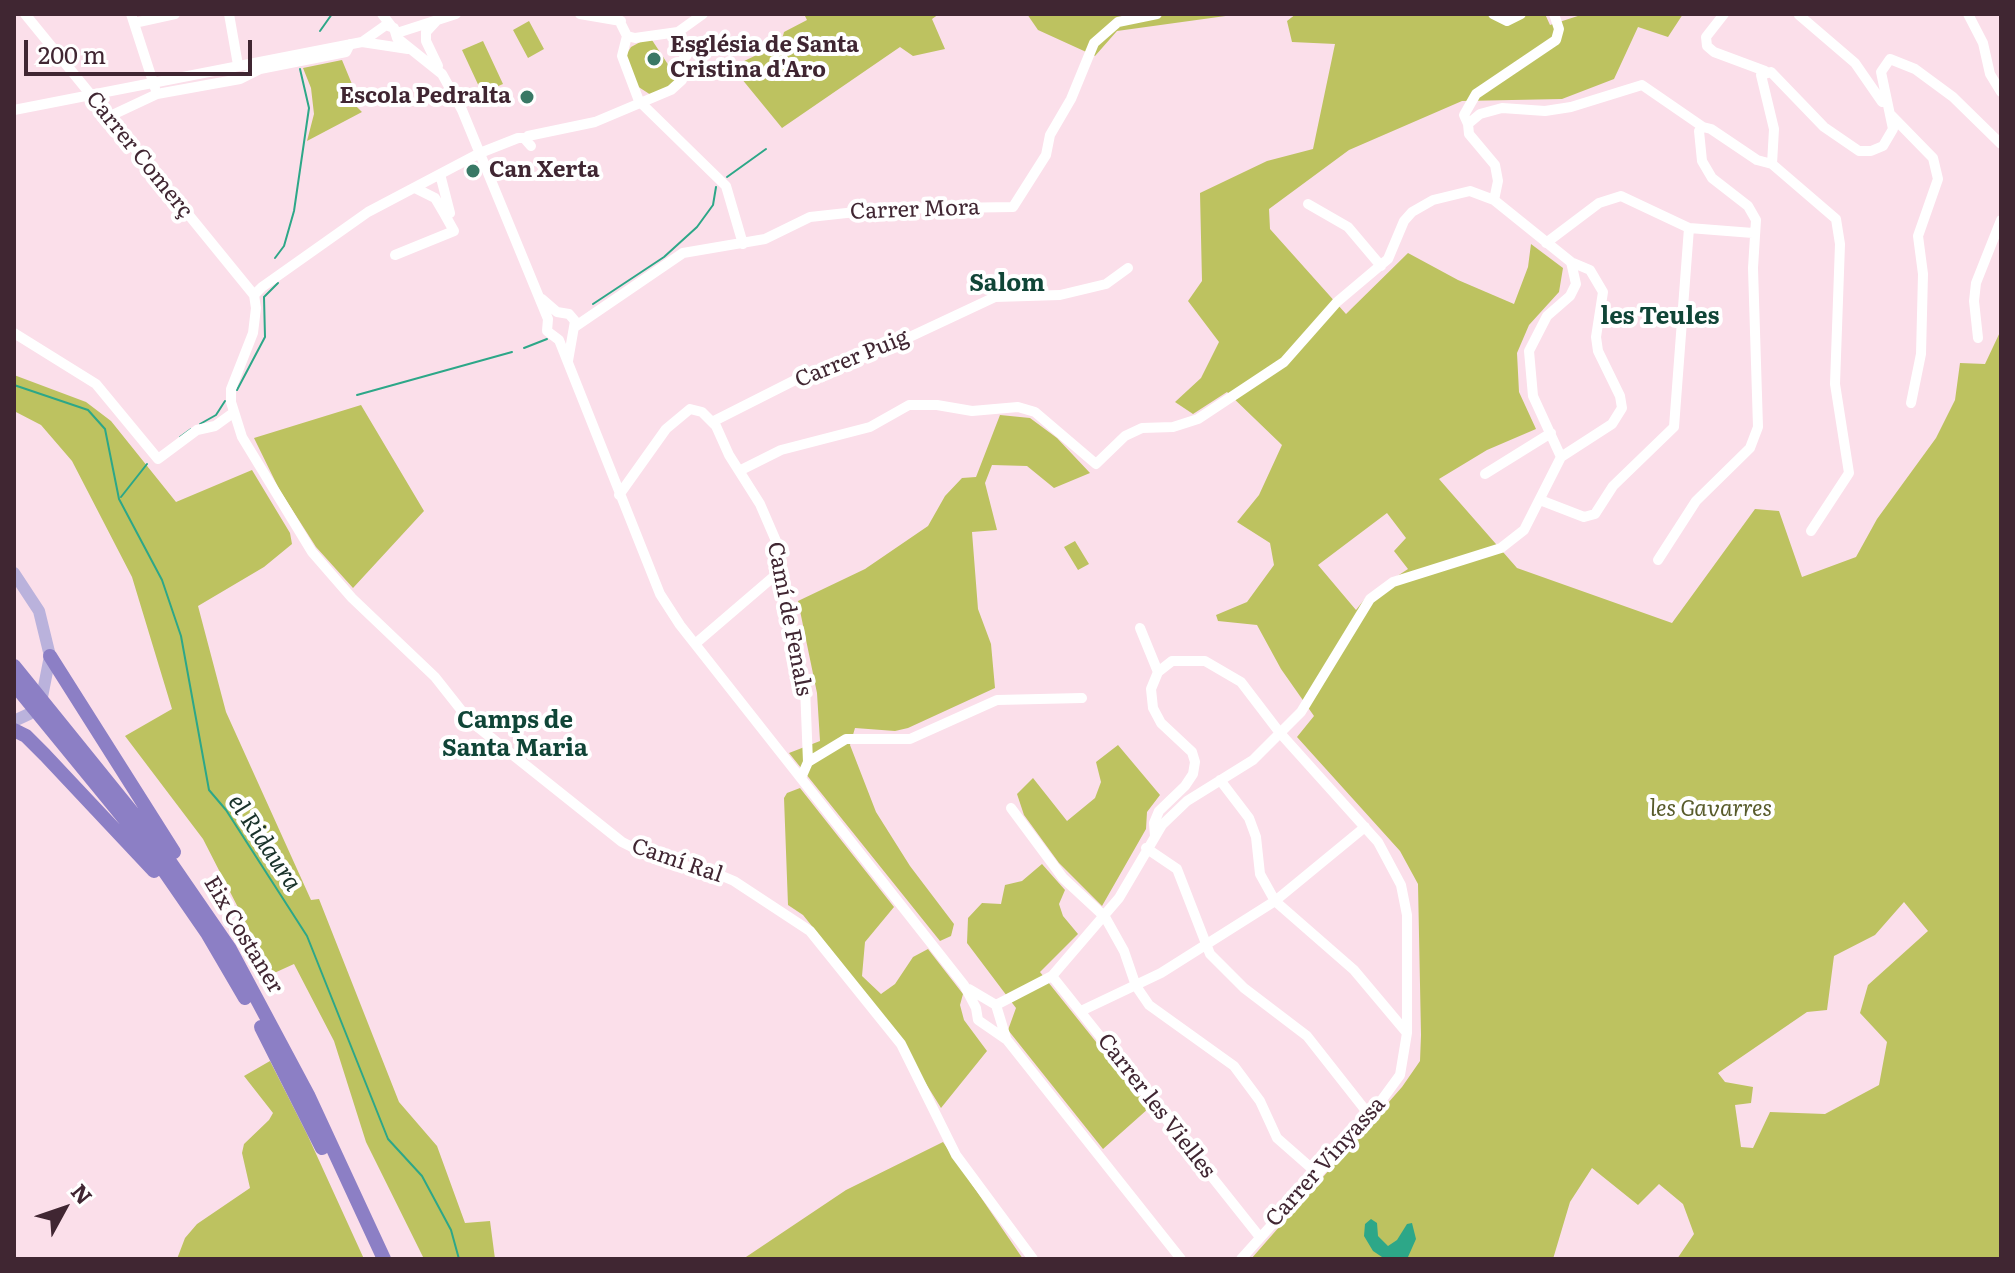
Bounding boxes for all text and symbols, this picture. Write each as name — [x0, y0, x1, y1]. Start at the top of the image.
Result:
scale bar — [28, 24, 256, 74]
place label: Església de Santa Cristina d'Aro — [670, 33, 859, 84]
text: 200 m — [38, 36, 106, 71]
marker: Església de Santa Cristina d'Aro — [645, 50, 663, 68]
place label: Escola Pedralta — [339, 84, 511, 110]
street label: Carrer Comerç — [80, 86, 198, 224]
marker: Escola Pedralta — [518, 88, 536, 106]
place label: Can Xerta — [489, 158, 599, 184]
marker: Can Xerta — [464, 162, 482, 180]
street label: Carrer Mora — [850, 195, 980, 225]
district label: Salom — [969, 270, 1045, 298]
district label: les Teules — [1601, 303, 1719, 331]
street label: Carrer Puig — [791, 324, 913, 394]
street label: Camí de Fenals — [761, 540, 817, 698]
district label: Camps de Santa Maria — [442, 707, 588, 763]
water label: el Ridaura — [221, 789, 307, 897]
park label: les Gavarres — [1650, 797, 1772, 823]
street label: Camí Ral — [628, 833, 726, 889]
street label: Eix Costaner — [198, 872, 288, 998]
street label: Carrer les Vielles — [1091, 1029, 1221, 1183]
street label: Carrer Vinyassa — [1261, 1092, 1391, 1232]
north arrow — [24, 1169, 104, 1249]
text: N — [64, 1176, 101, 1211]

